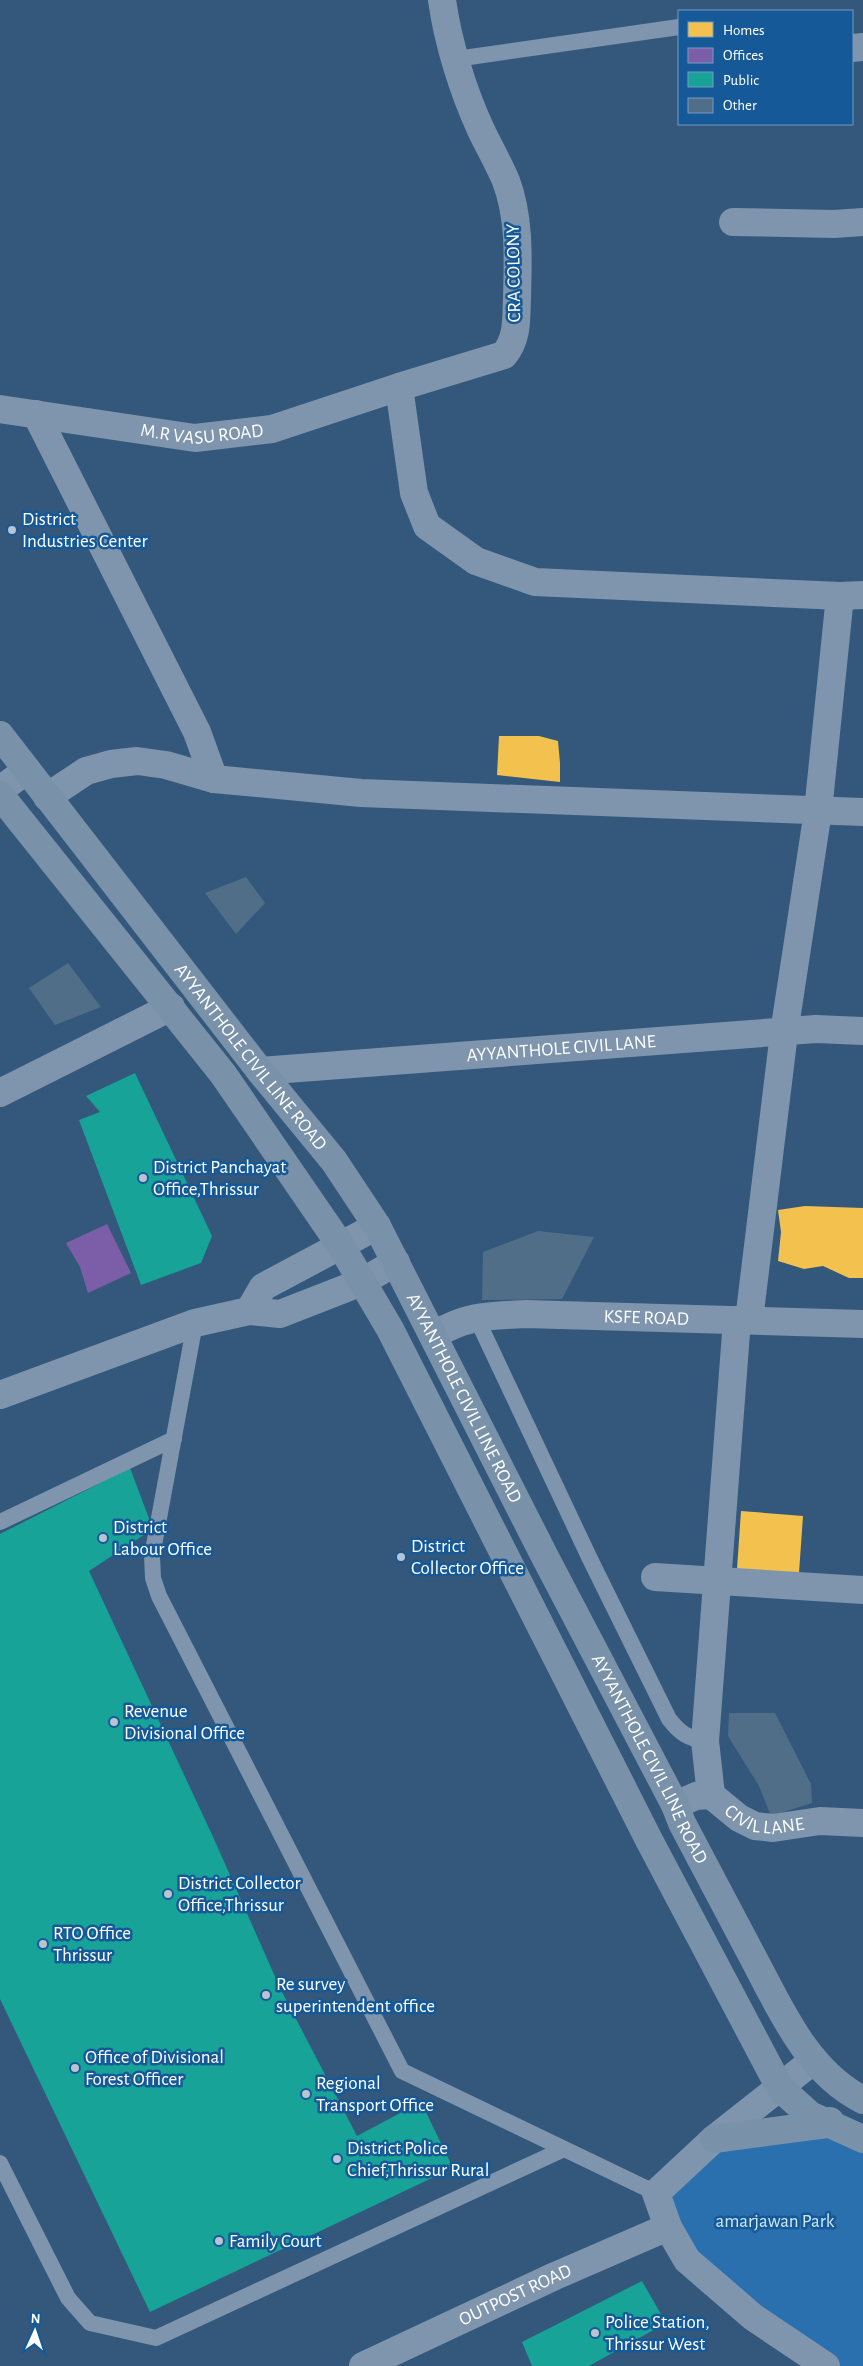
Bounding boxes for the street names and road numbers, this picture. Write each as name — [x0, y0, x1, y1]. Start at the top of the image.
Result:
street label: CRA COLONY — [504, 223, 524, 323]
street label: M.R VASU ROAD — [139, 421, 264, 448]
street label: AYYANTHOLE CIVIL LINE ROAD — [171, 960, 330, 1154]
street label: AYYANTHOLE CIVIL LANE — [466, 1032, 657, 1065]
street label: AYYANTHOLE CIVIL LINE ROAD — [403, 1290, 525, 1506]
street label: KSFE ROAD — [603, 1307, 689, 1328]
street label: AYYANTHOLE CIVIL LINE ROAD — [588, 1651, 711, 1867]
street label: CIVIL LANE — [721, 1801, 805, 1838]
street label: OUTPOST ROAD — [456, 2261, 574, 2329]

